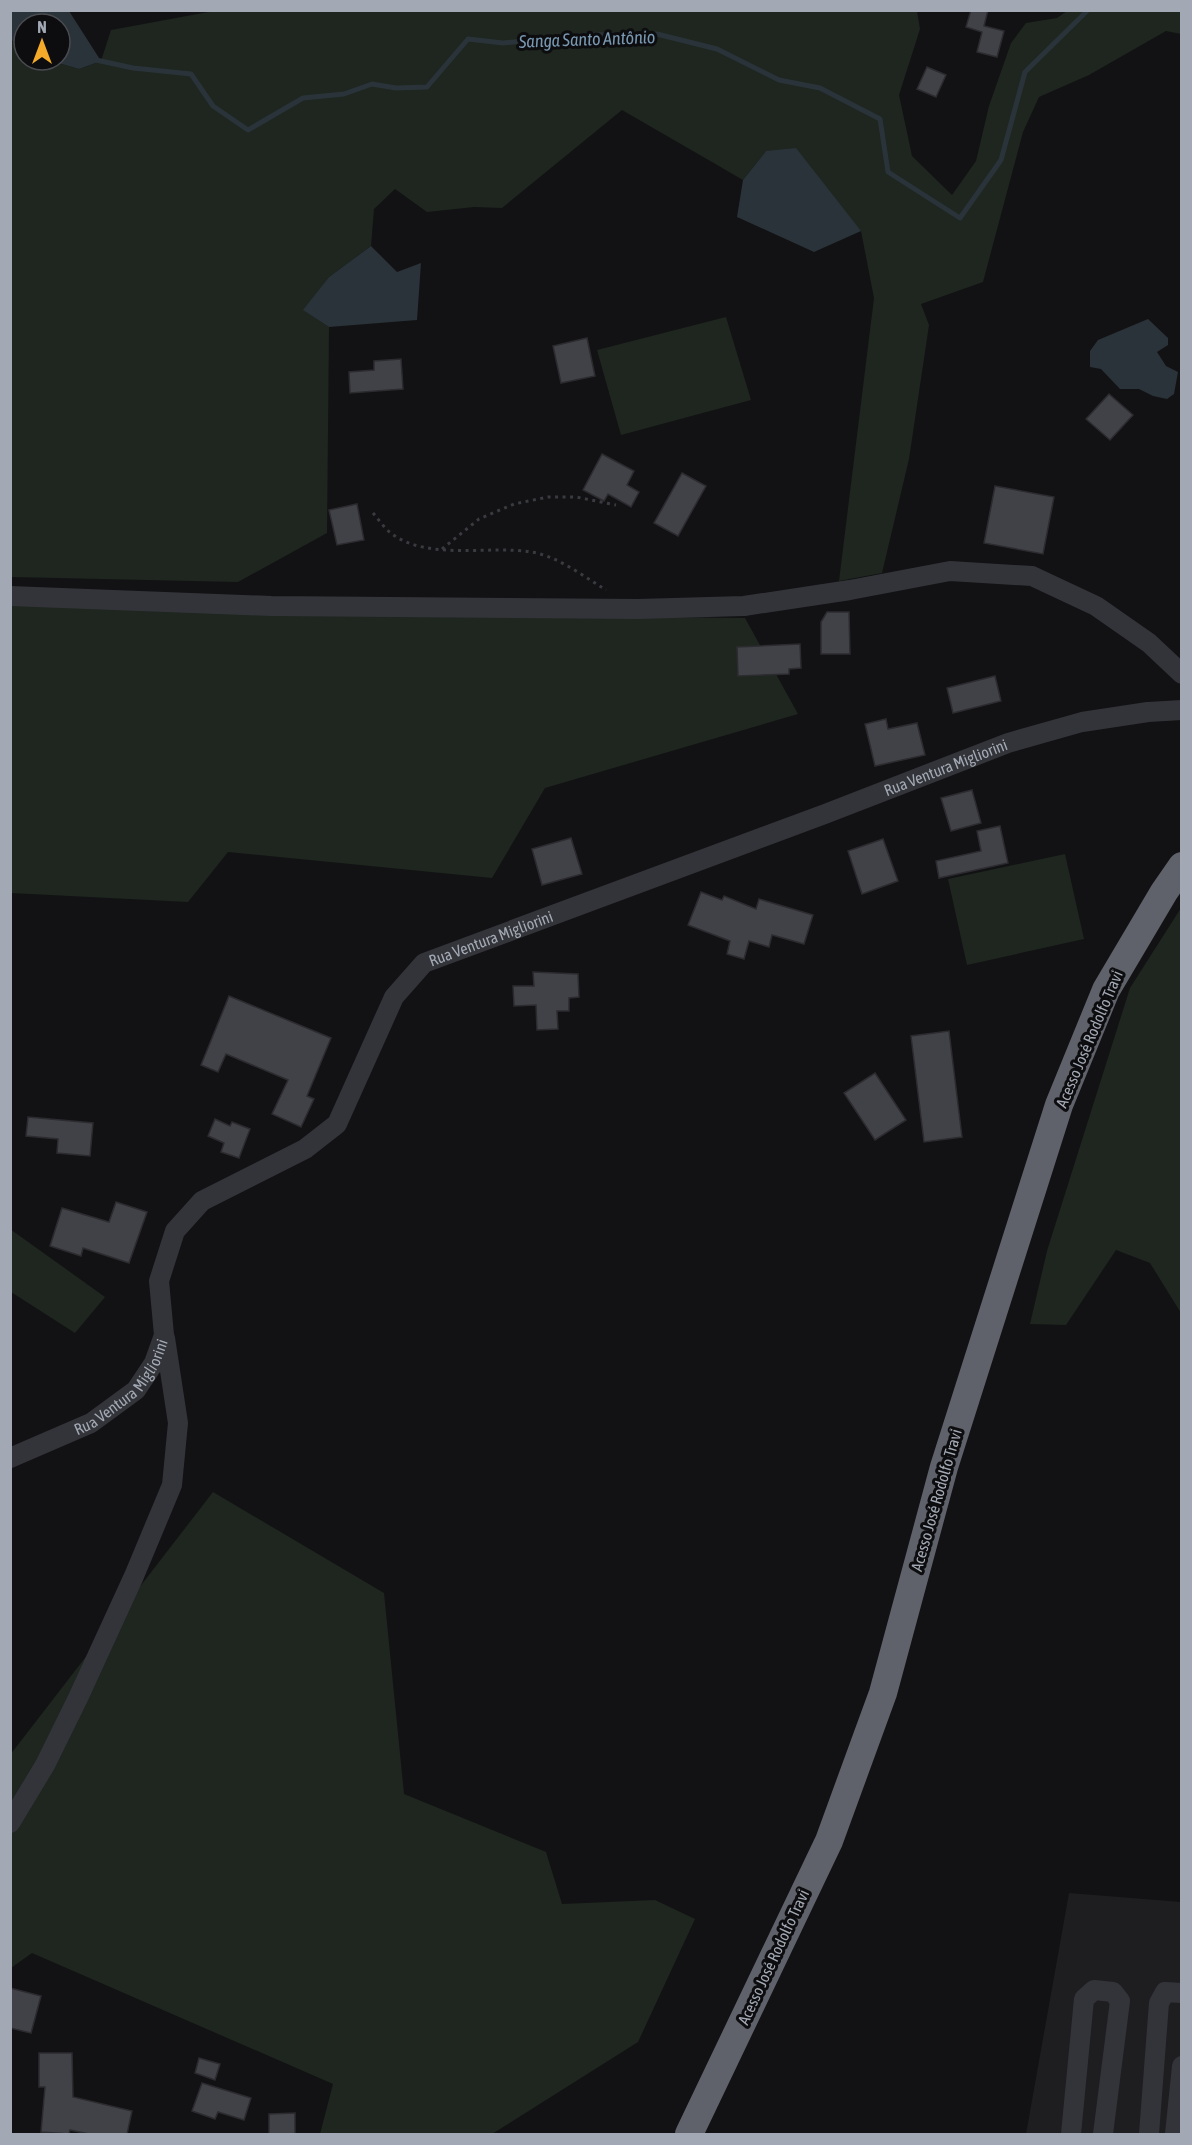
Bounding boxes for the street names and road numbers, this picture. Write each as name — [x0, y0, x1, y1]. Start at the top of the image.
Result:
street label: Rua Ventura Migliorini — [881, 735, 1010, 799]
street label: Rua Ventura Migliorini — [426, 907, 555, 969]
street label: Acesso José Rodolfo Travi — [1052, 968, 1126, 1110]
street label: Rua Ventura Migliorini — [71, 1336, 171, 1438]
street label: Acesso José Rodolfo Travi — [907, 1427, 965, 1573]
street label: Acesso José Rodolfo Travi — [734, 1887, 812, 2027]

